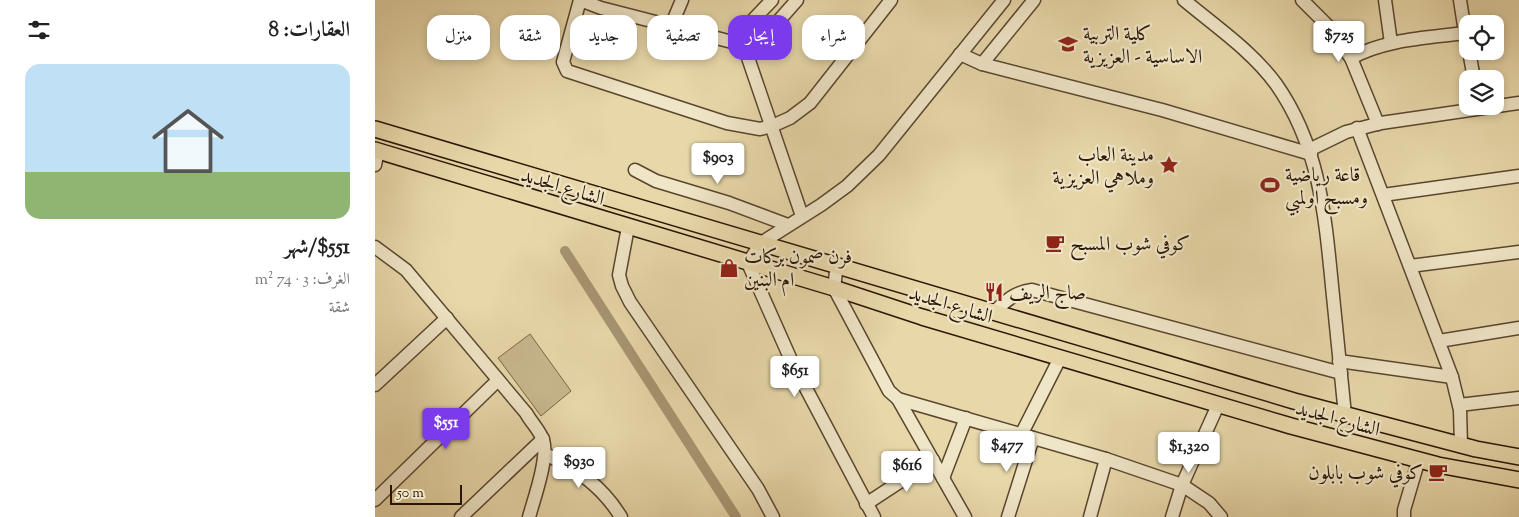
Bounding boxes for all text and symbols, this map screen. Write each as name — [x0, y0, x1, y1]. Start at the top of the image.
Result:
chip: منزل — [427, 15, 490, 60]
chip: شقة — [500, 15, 560, 60]
chip: جديد — [570, 15, 637, 60]
chip: تصفية — [647, 15, 718, 60]
chip: إيجار — [728, 15, 792, 60]
chip: شراء — [802, 15, 865, 60]
map controls — [1459, 15, 1504, 115]
button: locate — [1459, 15, 1504, 60]
icon: filters — [25, 16, 53, 44]
text: العقارات: 8 — [269, 16, 350, 46]
pin: $725 — [1309, 20, 1369, 63]
place label: كلية التربية الاساسية - العزيزية — [1083, 21, 1202, 73]
text: $725 — [1324, 25, 1354, 48]
school or university icon: كلية التربية الاساسية - العزيزية — [1057, 33, 1079, 55]
button: layers — [1459, 70, 1504, 115]
icon: home — [143, 96, 233, 186]
pin: $903 — [688, 142, 748, 185]
place label: مدينة العاب وملاهي العزيزية — [1053, 142, 1154, 194]
text: $903 — [702, 147, 734, 170]
place icon: مدينة العاب وملاهي العزيزية — [1158, 154, 1180, 176]
street label: الشارع الجديد — [517, 162, 608, 216]
place label: قاعة رياضية ومسبح اولمبي — [1285, 162, 1368, 216]
sports icon: قاعة رياضية ومسبح اولمبي — [1259, 174, 1281, 196]
place label: كوفي شوب المسبح — [1070, 231, 1190, 261]
cafe icon: كوفي شوب المسبح — [1044, 232, 1066, 254]
text: $551/شهر — [284, 233, 350, 263]
place label: فرن صمون بركات ام البنين — [744, 244, 852, 297]
shop icon: فرن صمون بركات ام البنين — [718, 257, 740, 279]
text: الغرف: 3 · 74 m² — [255, 269, 350, 292]
street label: الشارع الجديد — [905, 280, 996, 334]
place label: صاج الريف — [1009, 280, 1086, 310]
restaurant icon: صاج الريف — [983, 281, 1005, 303]
text: شقة — [329, 297, 350, 320]
pin: $651 — [765, 356, 825, 398]
text: $651 — [781, 360, 809, 383]
street label: الشارع الجديد — [1292, 395, 1383, 447]
pin: $551 — [416, 408, 476, 450]
text: $551 — [433, 412, 459, 435]
pin: $477 — [977, 430, 1037, 473]
pin: $1,320 — [1148, 432, 1230, 474]
text: $477 — [991, 435, 1023, 458]
text: $1,320 — [1169, 436, 1209, 459]
pin: $930 — [549, 446, 609, 489]
pin: $616 — [877, 450, 937, 493]
text: $930 — [563, 451, 595, 474]
text: $616 — [892, 455, 922, 478]
place label: كوفي شوب بابلون — [1308, 460, 1423, 489]
cafe icon: كوفي شوب بابلون — [1427, 461, 1449, 483]
scale bar — [390, 482, 463, 505]
text: 50 m — [397, 484, 424, 504]

